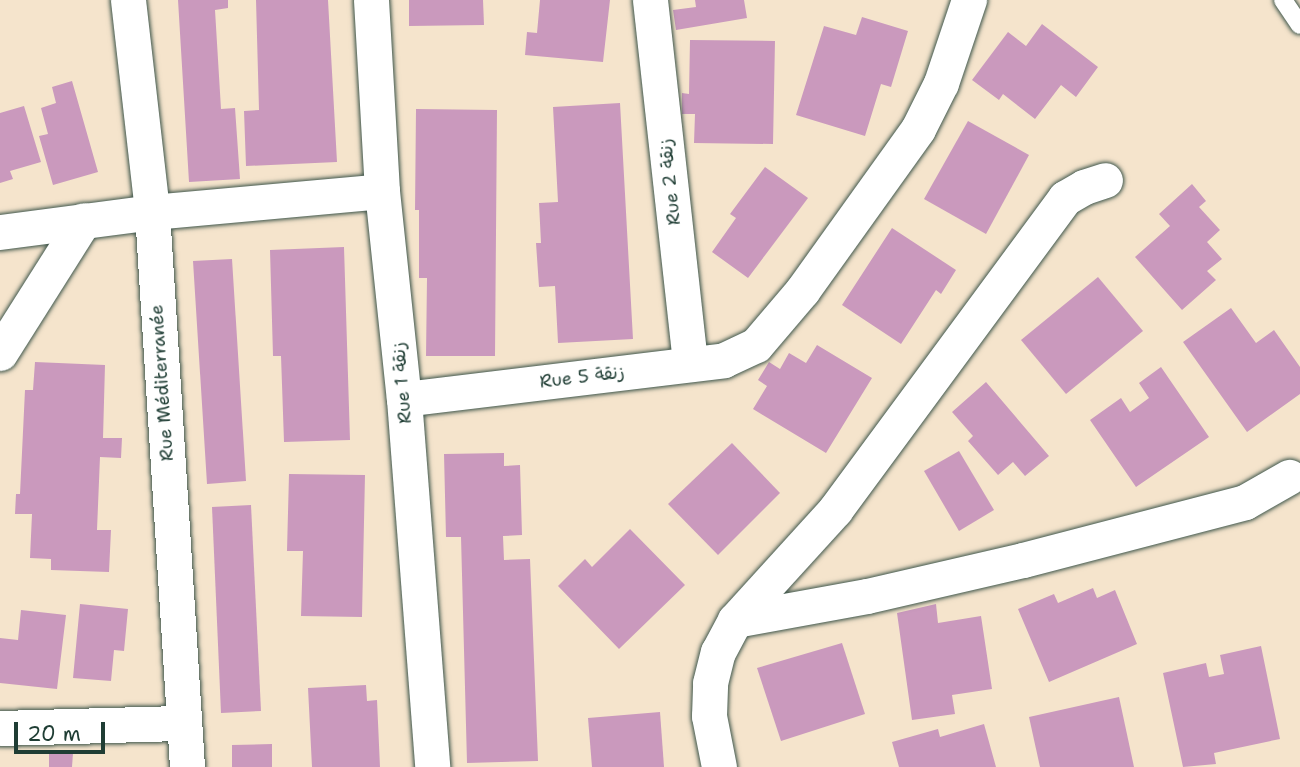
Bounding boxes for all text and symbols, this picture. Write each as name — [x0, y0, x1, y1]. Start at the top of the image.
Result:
street label: Rue 2 زنقة — [655, 138, 685, 226]
street label: Rue Méditerranée — [146, 304, 178, 462]
street label: Rue 1 زنقة — [388, 341, 416, 425]
street label: Rue 5 زنقة — [538, 361, 626, 393]
scale bar — [18, 708, 108, 752]
text: 20 m — [27, 720, 81, 748]

